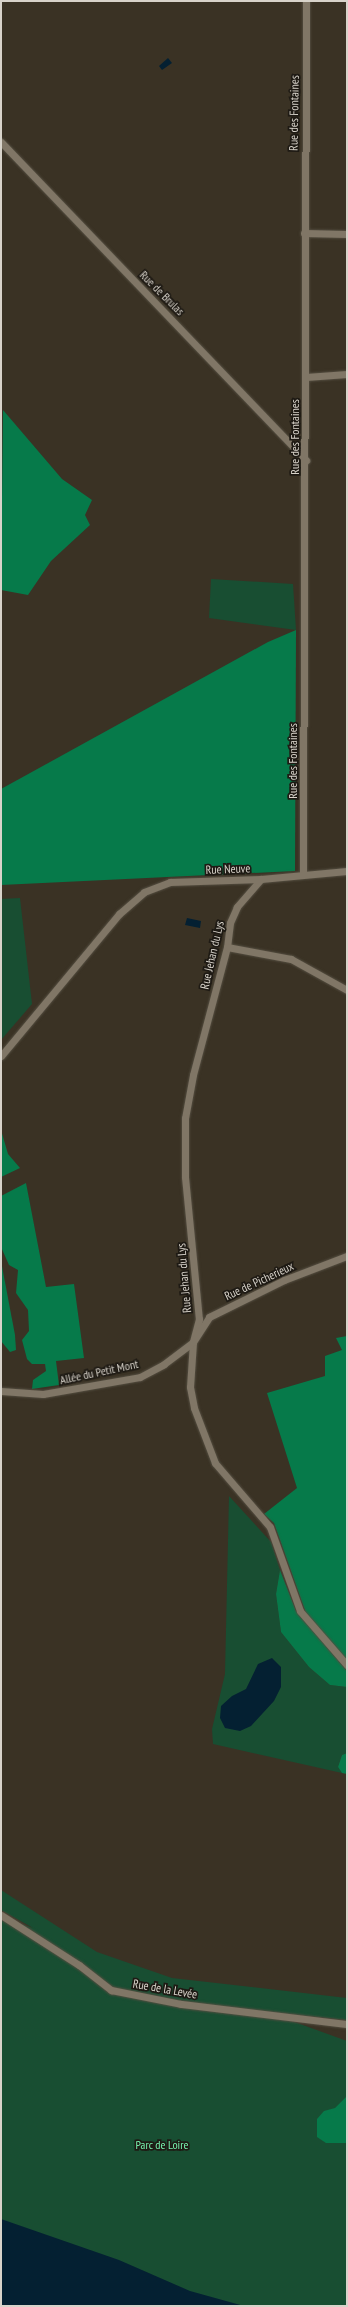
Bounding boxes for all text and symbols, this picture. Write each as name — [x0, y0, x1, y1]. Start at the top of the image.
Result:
street label: Rue des Fontaines — [286, 75, 302, 151]
street label: Rue de Brulas — [137, 268, 187, 318]
street label: Rue des Fontaines — [288, 399, 302, 475]
street label: Rue des Fontaines — [286, 723, 300, 799]
street label: Rue Neuve — [205, 861, 251, 877]
street label: Rue Jehan du Lys — [197, 919, 227, 991]
street label: Rue Jehan du Lys — [174, 1243, 194, 1313]
street label: Rue de Picherieux — [222, 1259, 296, 1303]
street label: Allée du Petit Mont — [59, 1357, 139, 1387]
street label: Rue de la Levée — [132, 1976, 198, 2002]
park label: Parc de Loire — [135, 2138, 189, 2152]

